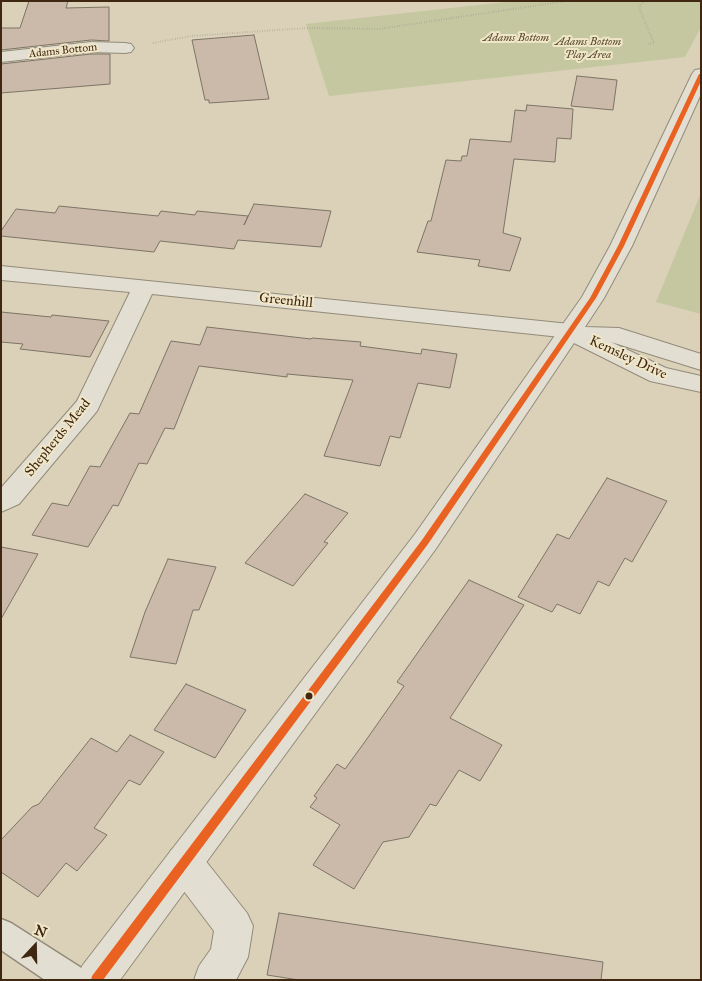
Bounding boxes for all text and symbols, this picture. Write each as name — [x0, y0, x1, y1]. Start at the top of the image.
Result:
park label: Adams Bottom — [483, 31, 549, 45]
park label: Adams Bottom Play Area — [555, 35, 621, 61]
street label: Adams Bottom — [28, 41, 98, 61]
street label: Greenhill — [258, 290, 314, 312]
street label: Kemsley Drive — [586, 333, 670, 383]
street label: Shepherds Mead — [21, 396, 95, 480]
unlabelled marker — [304, 691, 314, 701]
north arrow — [10, 921, 60, 971]
text: N — [32, 921, 49, 942]

